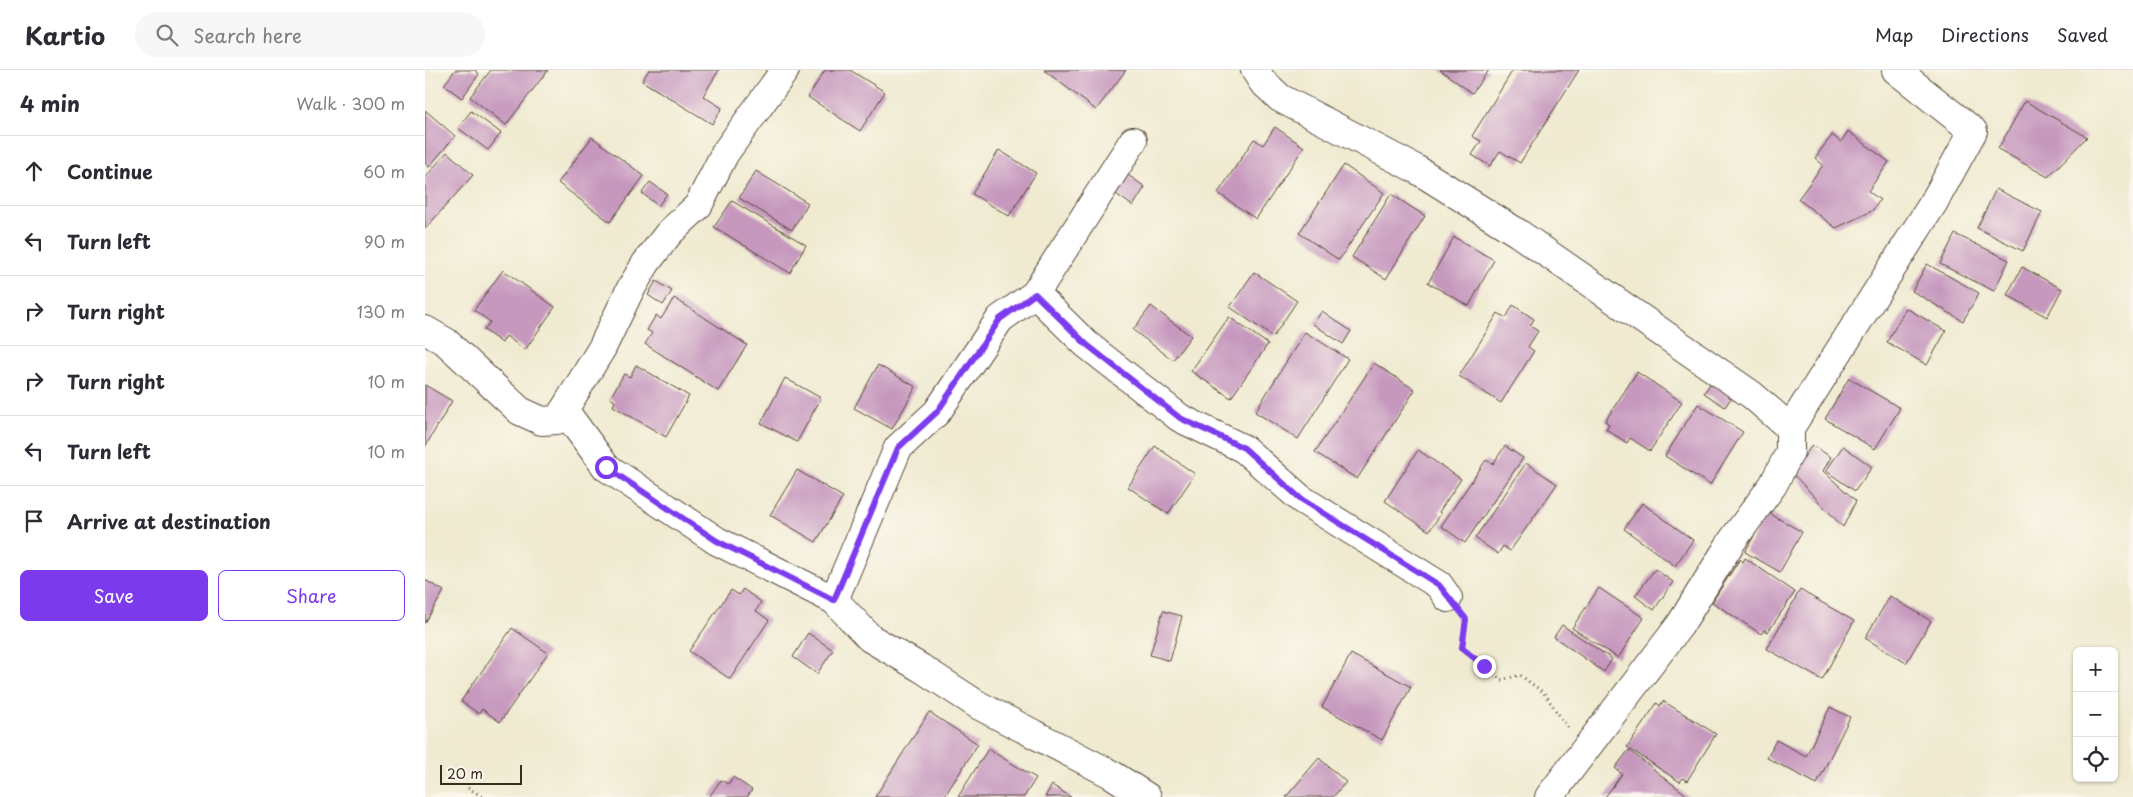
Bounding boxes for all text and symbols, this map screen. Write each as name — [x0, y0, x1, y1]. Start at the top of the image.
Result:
search box — [135, 12, 485, 57]
text: Kartio — [25, 17, 105, 53]
icon: search — [153, 21, 181, 49]
text: Search here — [193, 21, 302, 49]
text: Map — [1875, 21, 1913, 48]
text: Directions — [1941, 21, 2029, 48]
text: Saved — [2057, 21, 2108, 48]
text: 4 min — [20, 87, 80, 119]
text: Walk · 300 m — [296, 91, 405, 115]
icon: ahead — [20, 157, 48, 185]
text: Continue — [67, 157, 153, 185]
text: 60 m — [363, 159, 405, 183]
icon: left — [20, 227, 48, 255]
text: Turn left — [67, 227, 151, 255]
text: 90 m — [364, 229, 405, 253]
icon: right — [20, 297, 48, 325]
text: Turn right — [67, 297, 165, 325]
text: 130 m — [357, 299, 405, 323]
icon: right — [20, 367, 48, 395]
text: Turn right — [67, 367, 165, 395]
text: 10 m — [368, 369, 405, 393]
icon: left — [20, 437, 48, 465]
text: Turn left — [67, 437, 151, 465]
text: 10 m — [368, 439, 405, 463]
route start — [595, 456, 618, 479]
icon: arrive — [20, 507, 48, 535]
text: Arrive at destination — [67, 507, 271, 535]
button: Save — [20, 570, 208, 621]
button: Share — [218, 570, 405, 621]
map controls — [2073, 647, 2118, 782]
button: + — [2073, 647, 2118, 692]
route end — [1473, 655, 1496, 678]
button: − — [2073, 692, 2118, 737]
button: locate — [2073, 737, 2118, 782]
scale bar — [440, 762, 523, 785]
text: 20 m — [447, 763, 483, 784]

